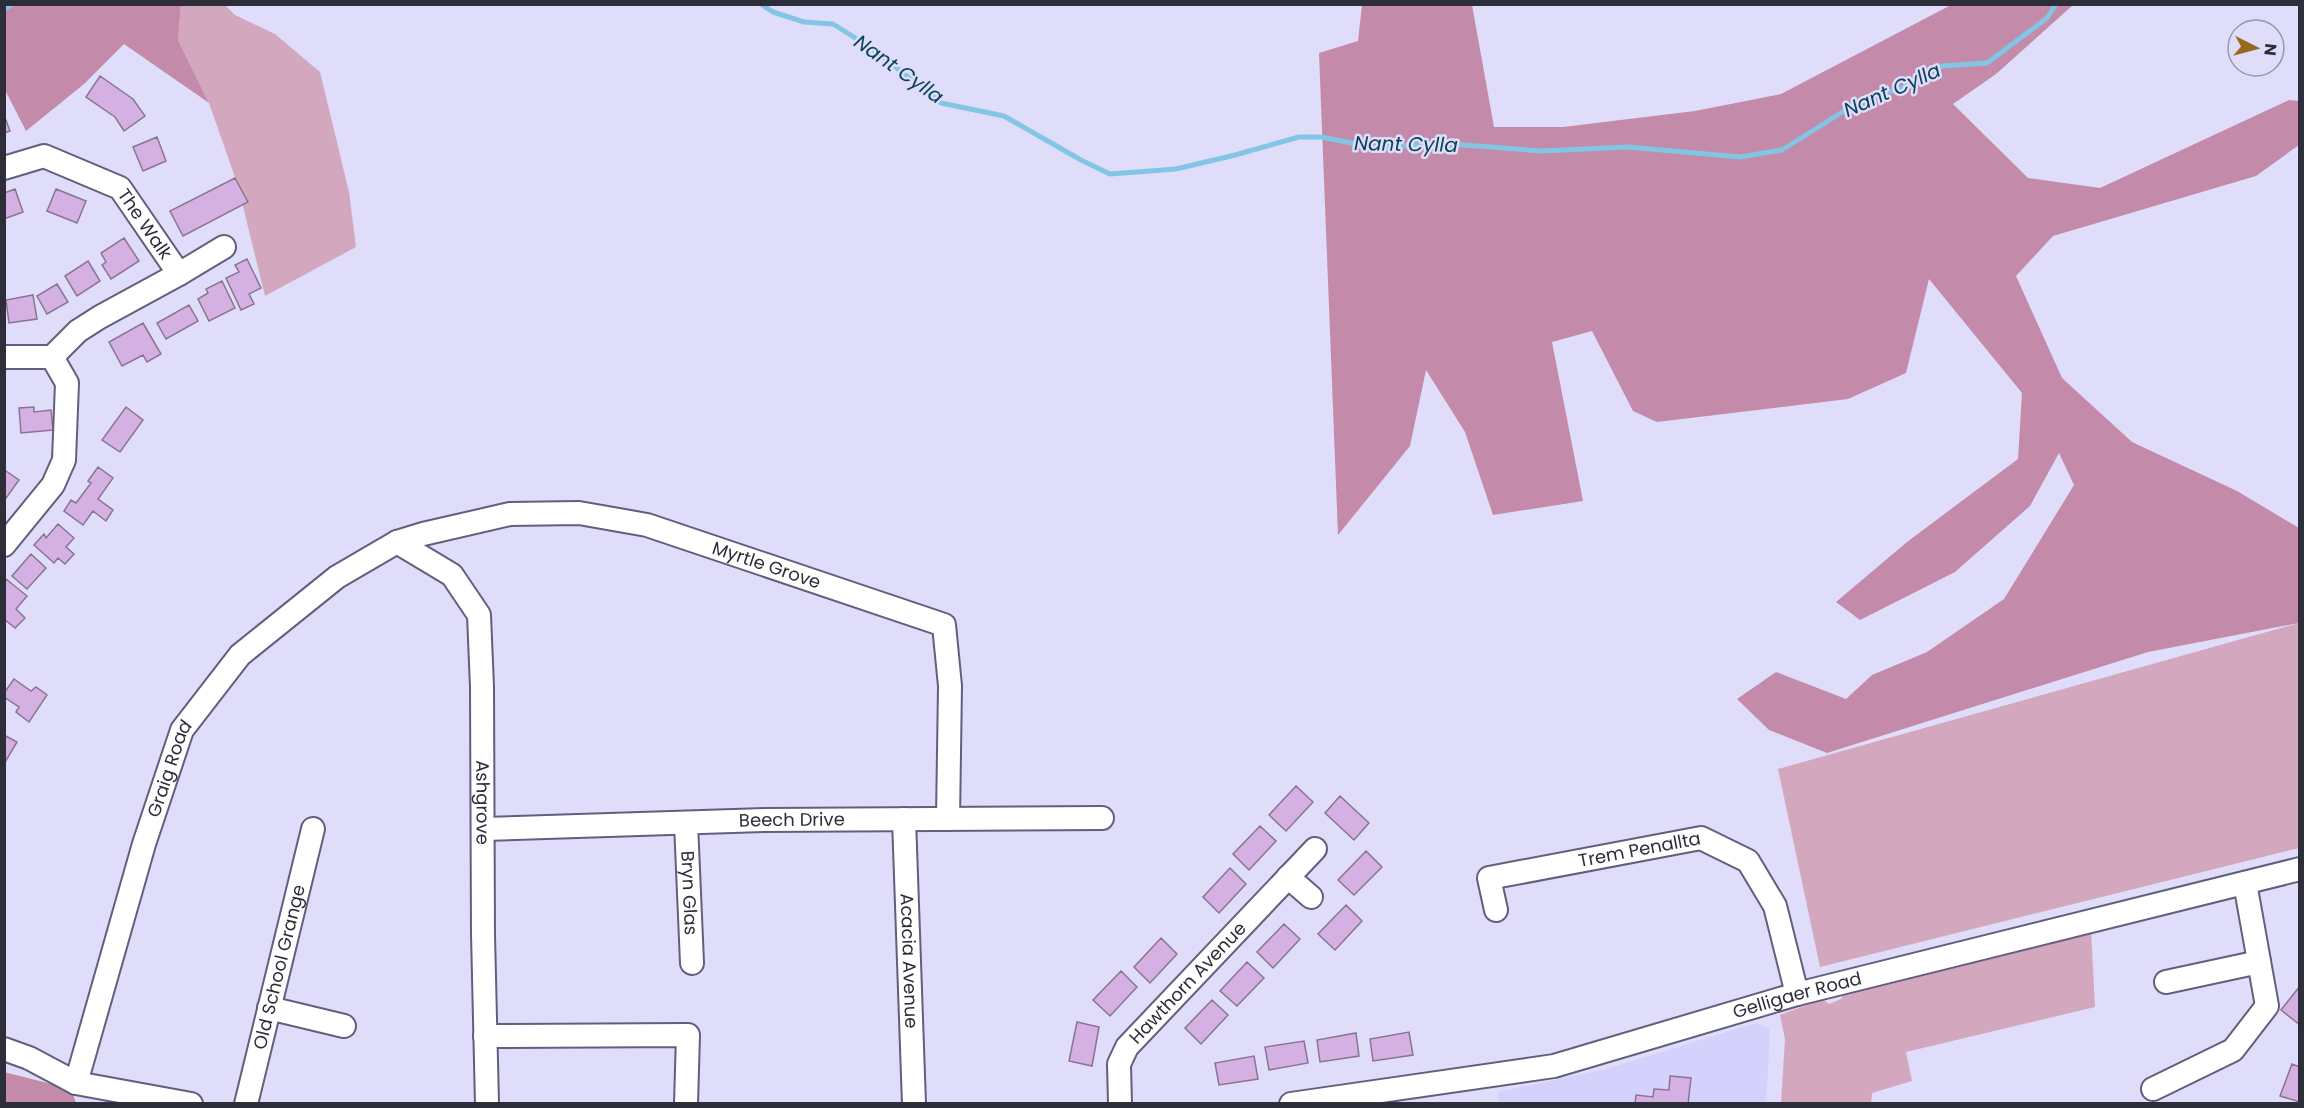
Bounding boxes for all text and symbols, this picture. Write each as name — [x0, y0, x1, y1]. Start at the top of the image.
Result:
north arrow — [2226, 18, 2286, 78]
water label: Nant Cylla — [849, 28, 949, 110]
text: N — [2258, 42, 2282, 57]
water label: Nant Cylla — [1839, 56, 1945, 124]
water label: Nant Cylla — [1354, 129, 1458, 159]
street label: The Walk — [112, 183, 179, 265]
street label: Myrtle Grove — [709, 535, 824, 595]
street label: Graig Road — [141, 714, 198, 820]
street label: Ashgrove — [470, 760, 496, 845]
street label: Beech Drive — [739, 807, 845, 833]
street label: Trem Penallta — [1576, 825, 1703, 873]
street label: Bryn Glas — [675, 850, 704, 936]
street label: Old School Grange — [247, 882, 311, 1052]
street label: Acacia Avenue — [895, 893, 924, 1029]
street label: Hawthorn Avenue — [1123, 916, 1251, 1049]
street label: Gelligaer Road — [1730, 965, 1864, 1024]

